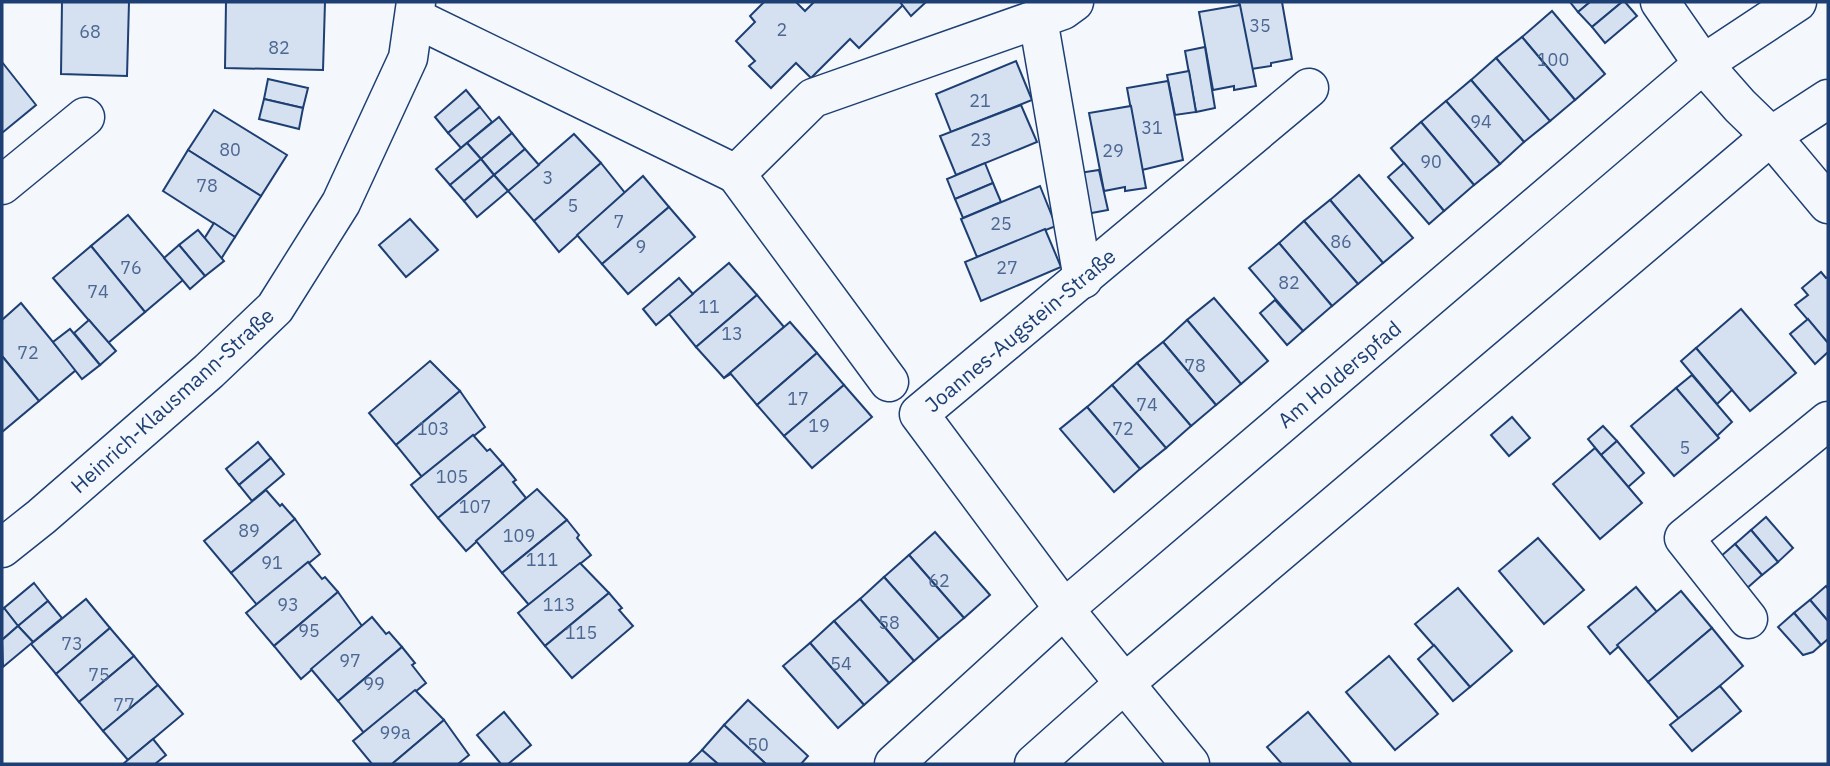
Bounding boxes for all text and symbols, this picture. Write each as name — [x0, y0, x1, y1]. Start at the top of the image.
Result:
house number: 35 — [1249, 14, 1271, 37]
house number: 2 — [777, 18, 787, 41]
house number: 68 — [79, 20, 101, 43]
house number: 82 — [268, 36, 290, 59]
house number: 100 — [1537, 48, 1569, 71]
house number: 21 — [969, 89, 991, 112]
house number: 94 — [1470, 110, 1492, 133]
house number: 31 — [1141, 116, 1163, 139]
house number: 23 — [970, 128, 992, 151]
house number: 80 — [219, 138, 241, 161]
house number: 29 — [1102, 139, 1124, 162]
house number: 90 — [1420, 150, 1442, 173]
house number: 3 — [543, 166, 553, 189]
house number: 78 — [196, 174, 218, 197]
house number: 5 — [568, 194, 578, 217]
house number: 7 — [614, 210, 624, 233]
house number: 25 — [990, 212, 1012, 235]
house number: 86 — [1330, 230, 1352, 253]
house number: 9 — [636, 235, 646, 258]
street label: Joannes-Augstein-Straße — [919, 242, 1121, 418]
house number: 76 — [120, 256, 142, 279]
house number: 27 — [996, 256, 1018, 279]
house number: 82 — [1278, 271, 1300, 294]
house number: 74 — [87, 280, 109, 303]
house number: 11 — [698, 295, 720, 318]
street label: Heinrich-Klausmann-Straße — [64, 301, 280, 499]
street label: Am Holderspfad — [1271, 314, 1407, 434]
house number: 13 — [721, 322, 743, 345]
house number: 72 — [17, 341, 39, 364]
house number: 78 — [1184, 354, 1206, 377]
house number: 17 — [787, 387, 809, 410]
house number: 74 — [1136, 393, 1158, 416]
house number: 19 — [808, 414, 830, 437]
house number: 103 — [417, 417, 449, 440]
house number: 72 — [1112, 417, 1134, 440]
house number: 5 — [1680, 436, 1690, 459]
house number: 105 — [436, 465, 468, 488]
house number: 107 — [459, 495, 491, 518]
house number: 89 — [238, 519, 260, 542]
house number: 109 — [503, 524, 535, 547]
house number: 111 — [526, 548, 558, 571]
house number: 91 — [261, 551, 283, 574]
house number: 62 — [928, 569, 950, 592]
house number: 93 — [277, 593, 299, 616]
house number: 113 — [543, 593, 575, 616]
house number: 58 — [878, 611, 900, 634]
house number: 95 — [298, 619, 320, 642]
house number: 115 — [565, 621, 597, 644]
house number: 73 — [61, 632, 83, 655]
house number: 97 — [339, 649, 361, 672]
house number: 54 — [830, 652, 852, 675]
house number: 75 — [88, 663, 110, 686]
house number: 99 — [363, 672, 385, 695]
house number: 77 — [113, 693, 135, 716]
house number: 99a — [379, 721, 411, 744]
house number: 50 — [747, 733, 769, 756]

